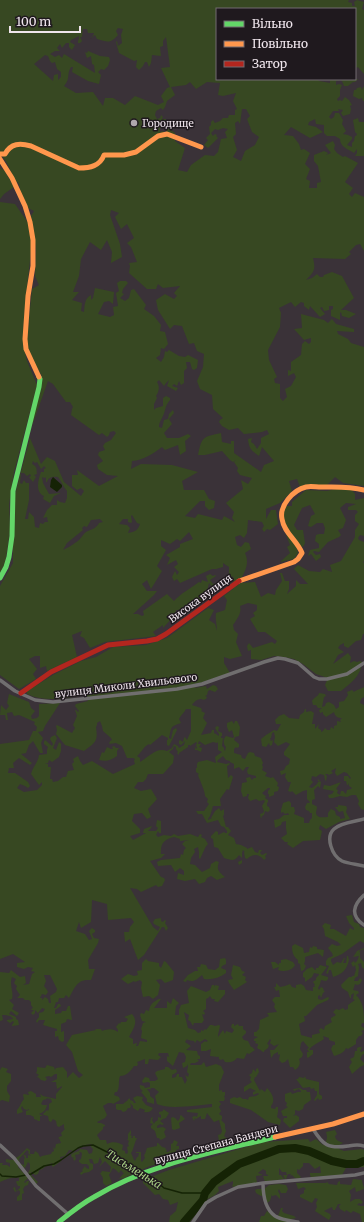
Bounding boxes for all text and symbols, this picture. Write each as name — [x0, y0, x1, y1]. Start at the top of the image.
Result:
scale bar — [10, 8, 80, 34]
legend — [216, 8, 356, 80]
text: 100 m — [16, 14, 51, 29]
text: Вільно — [252, 16, 293, 31]
text: Повільно — [252, 36, 308, 51]
text: Затор — [252, 56, 287, 71]
place label: Городище — [142, 117, 194, 130]
marker: Городище — [129, 118, 139, 128]
street label: Висока вулиця — [166, 571, 235, 626]
street label: вулиця Миколи Хвильового — [54, 670, 198, 701]
street label: вулиця Степана Бандери — [153, 1122, 279, 1167]
water label: Тисьменька — [104, 1146, 164, 1192]

